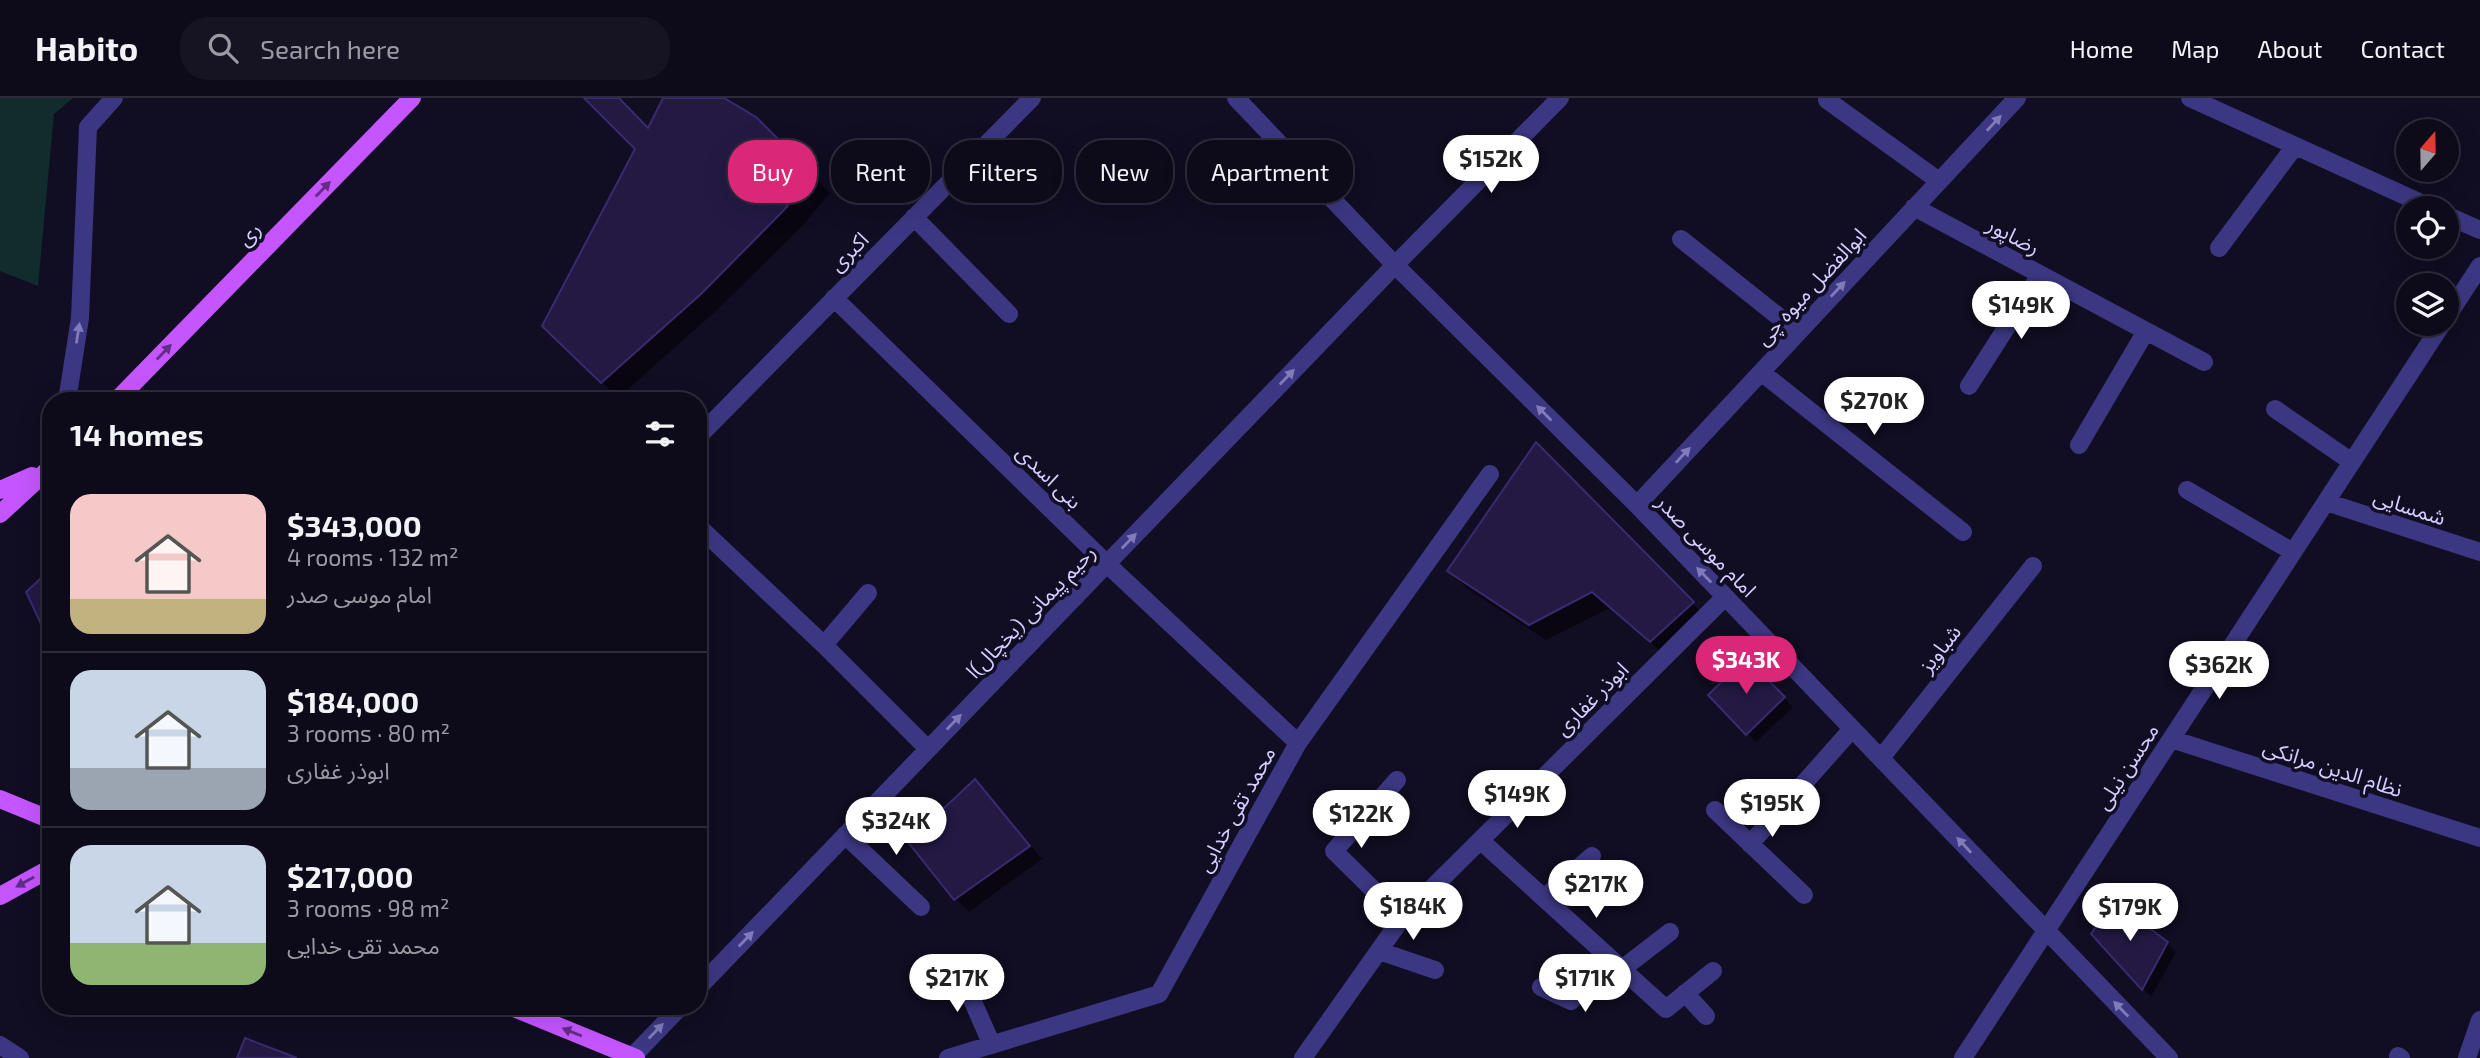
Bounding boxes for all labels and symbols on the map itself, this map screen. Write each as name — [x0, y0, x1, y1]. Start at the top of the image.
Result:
one-way arrow — [1985, 114, 2002, 131]
north arrow — [2396, 119, 2459, 182]
pin: $152K — [1442, 136, 1540, 195]
one-way arrow — [315, 181, 332, 198]
street label: رضاپور — [1981, 210, 2045, 261]
street label: ری — [231, 216, 266, 251]
street label: ابوالفضل میوه چی — [1749, 222, 1872, 351]
street label: اکبری — [823, 226, 874, 277]
one-way arrow — [1830, 281, 1846, 298]
pin: $149K — [1972, 282, 2070, 341]
one-way arrow — [73, 322, 84, 344]
one-way arrow — [156, 344, 172, 360]
one-way arrow — [1279, 369, 1295, 386]
pin: $270K — [1825, 378, 1923, 437]
one-way arrow — [1536, 405, 1553, 422]
street label: بنی اسدی — [1011, 439, 1088, 514]
one-way arrow — [1675, 447, 1691, 464]
street label: شمسایی — [2370, 483, 2449, 530]
street label: امام موسی صدر — [1648, 488, 1762, 605]
one-way arrow — [1121, 533, 1137, 550]
street label: رحیم پیمانی (یخچال)ا — [960, 539, 1103, 686]
one-way arrow — [1697, 567, 1713, 584]
street label: شباویز — [1912, 619, 1966, 678]
pin: $343K — [1697, 636, 1795, 696]
pin: $362K — [2170, 642, 2268, 701]
street label: ابوذر غفاری — [1549, 656, 1634, 741]
one-way arrow — [946, 714, 962, 731]
street label: محسن نیلی — [2089, 718, 2164, 814]
street label: نظام الدین مرانکی — [2259, 733, 2406, 806]
street label: محمد تقی خدایی — [1190, 742, 1281, 877]
pin: $149K — [1468, 770, 1566, 830]
pin: $195K — [1723, 780, 1821, 839]
pin: $122K — [1312, 790, 1410, 850]
pin: $324K — [847, 798, 945, 857]
one-way arrow — [1955, 837, 1972, 854]
pin: $217K — [1547, 860, 1645, 920]
one-way arrow — [16, 876, 35, 888]
pin: $184K — [1364, 882, 1462, 942]
pin: $179K — [2081, 884, 2179, 943]
one-way arrow — [737, 931, 753, 948]
pin: $217K — [908, 954, 1006, 1014]
pin: $171K — [1536, 954, 1634, 1014]
one-way arrow — [2113, 1001, 2130, 1018]
one-way arrow — [648, 1023, 665, 1040]
one-way arrow — [562, 1027, 583, 1038]

